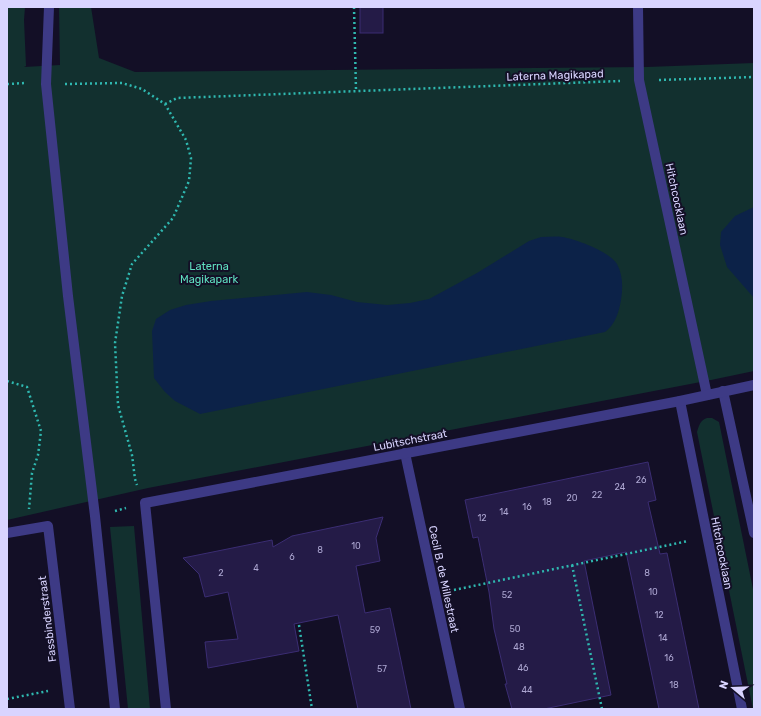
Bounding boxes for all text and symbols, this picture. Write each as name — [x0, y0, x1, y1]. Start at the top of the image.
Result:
street label: Laterna Magikapad — [506, 67, 604, 84]
street label: Hitchcocklaan — [663, 162, 690, 236]
park label: Laterna Magikapark — [180, 260, 238, 286]
street label: Lubitschstraat — [372, 427, 449, 454]
house number: 26 — [636, 475, 647, 485]
house number: 24 — [615, 482, 626, 492]
house number: 22 — [592, 490, 602, 500]
house number: 20 — [567, 493, 578, 503]
house number: 18 — [542, 497, 552, 507]
house number: 16 — [522, 502, 532, 512]
house number: 14 — [499, 507, 509, 517]
house number: 12 — [477, 513, 487, 523]
street label: Hitchcocklaan — [708, 516, 735, 590]
street label: Cecil B. de Millestraat — [426, 524, 461, 634]
house number: 10 — [351, 541, 361, 551]
house number: 8 — [317, 545, 323, 555]
house number: 6 — [289, 552, 295, 562]
house number: 4 — [253, 563, 259, 573]
house number: 2 — [218, 568, 224, 578]
house number: 8 — [644, 568, 650, 578]
street label: Fassbinderstraat — [36, 575, 59, 663]
house number: 10 — [648, 587, 658, 597]
house number: 52 — [502, 590, 512, 600]
house number: 12 — [654, 610, 664, 620]
house number: 50 — [509, 624, 521, 634]
house number: 59 — [370, 625, 380, 635]
house number: 14 — [658, 633, 668, 643]
house number: 48 — [513, 642, 525, 652]
house number: 16 — [664, 653, 674, 663]
house number: 46 — [517, 663, 529, 673]
house number: 57 — [377, 664, 387, 674]
north arrow — [713, 668, 753, 708]
text: N — [717, 679, 731, 691]
house number: 18 — [669, 680, 679, 690]
house number: 44 — [521, 685, 533, 695]

